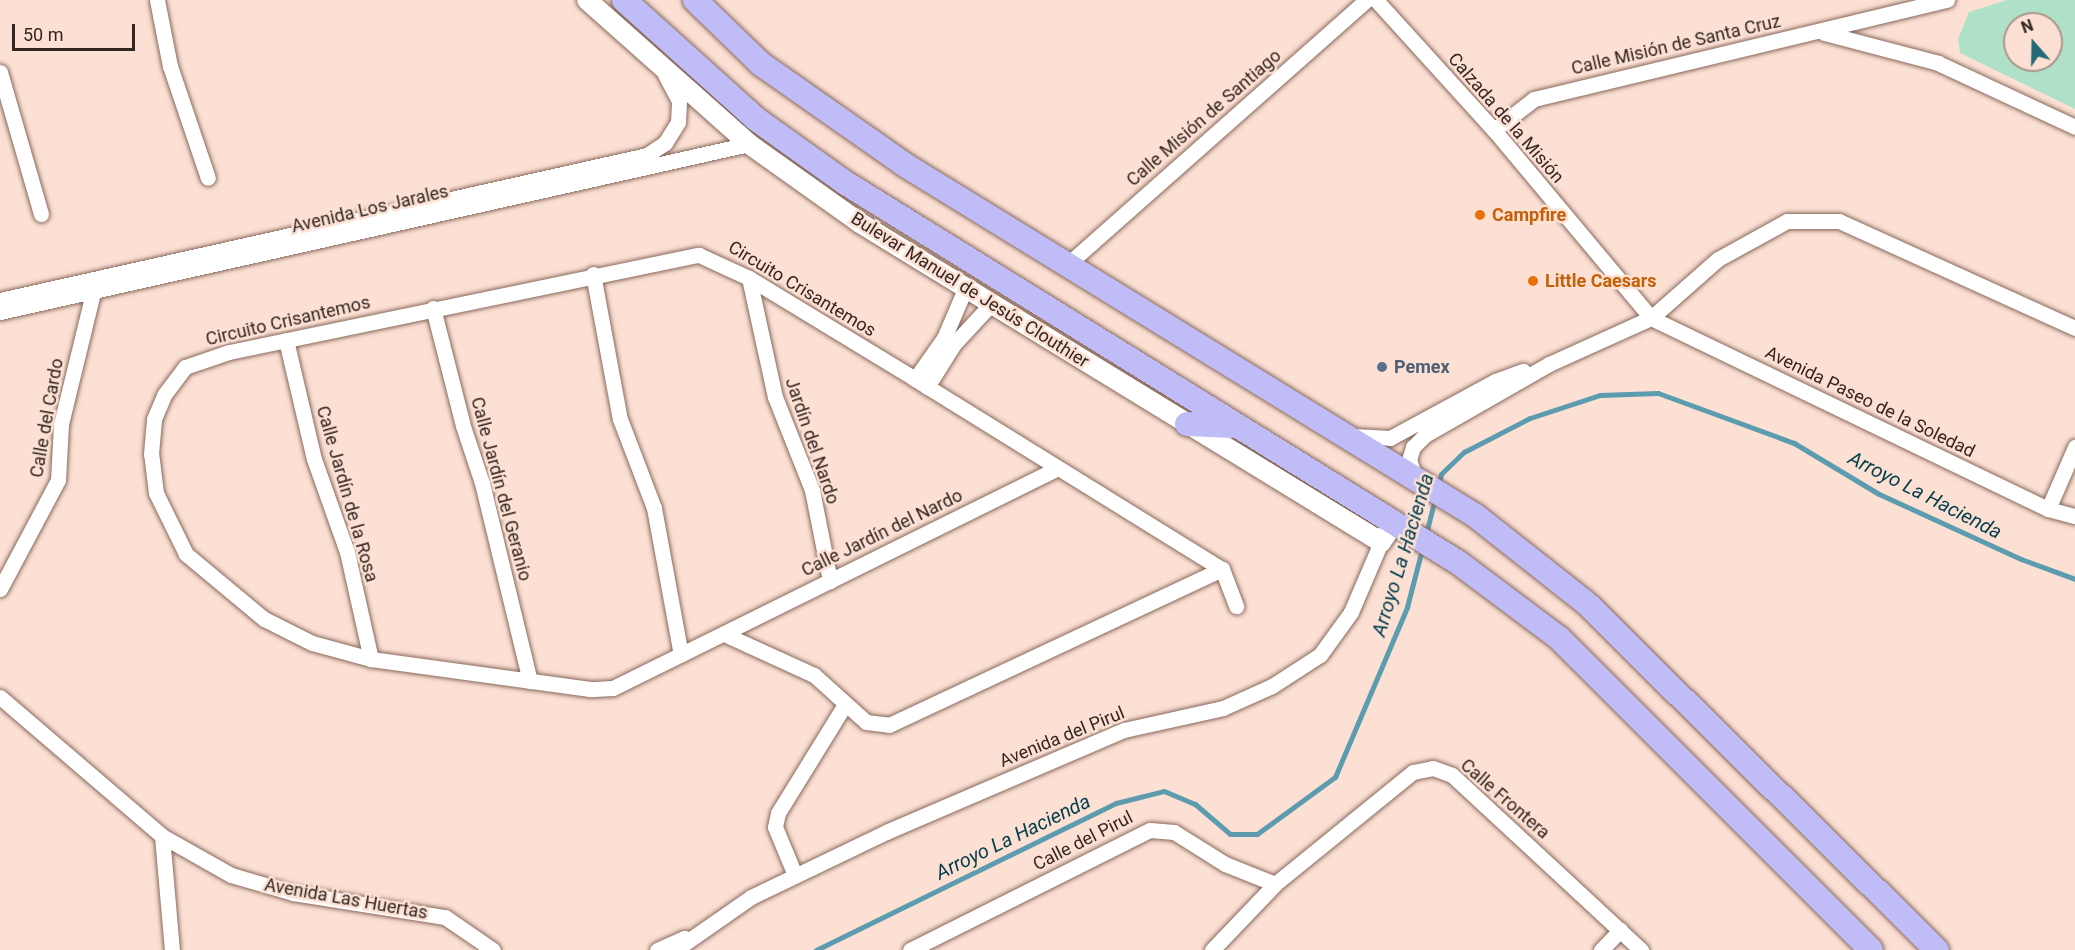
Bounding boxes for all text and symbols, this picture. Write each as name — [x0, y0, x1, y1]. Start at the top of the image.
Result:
street label: Calle Misión de Santa Cruz — [1569, 10, 1783, 80]
scale bar — [15, 12, 138, 50]
north arrow — [2003, 12, 2063, 72]
text: N — [2019, 16, 2036, 37]
text: 50 m — [23, 24, 63, 45]
street label: Calle Misión de Santiago — [1122, 45, 1286, 191]
street label: Calzada de la Misión — [1443, 48, 1569, 188]
street label: Avenida Los Jarales — [289, 180, 451, 238]
place label: Campfire — [1492, 204, 1566, 226]
street label: Bulevar Manuel de Jesús Clouthier — [847, 208, 1093, 372]
marker: Campfire — [1473, 208, 1487, 222]
street label: Circuito Crisantemos — [724, 236, 880, 342]
place label: Little Caesars — [1545, 270, 1656, 292]
marker: Little Caesars — [1526, 274, 1540, 288]
street label: Circuito Crisantemos — [204, 292, 372, 350]
street label: Avenida Paseo de la Soledad — [1762, 342, 1978, 462]
place label: Pemex — [1394, 356, 1450, 378]
street label: Calle del Cardo — [26, 357, 68, 479]
marker: Pemex — [1375, 360, 1389, 374]
street label: Jardín del Nardo — [780, 375, 844, 507]
street label: Calle Jardín del Geranio — [466, 395, 536, 583]
street label: Calle Jardín de la Rosa — [312, 403, 382, 585]
water label: Arroyo La Hacienda — [1844, 446, 2006, 544]
water label: Arroyo La Hacienda — [1367, 471, 1439, 639]
street label: Calle Jardín del Nardo — [798, 485, 966, 581]
street label: Avenida del Pirul — [996, 702, 1128, 772]
street label: Calle Frontera — [1456, 754, 1554, 844]
water label: Arroyo La Hacienda — [932, 789, 1094, 885]
street label: Calle del Pirul — [1030, 807, 1136, 875]
street label: Avenida Las Huertas — [263, 874, 429, 924]

